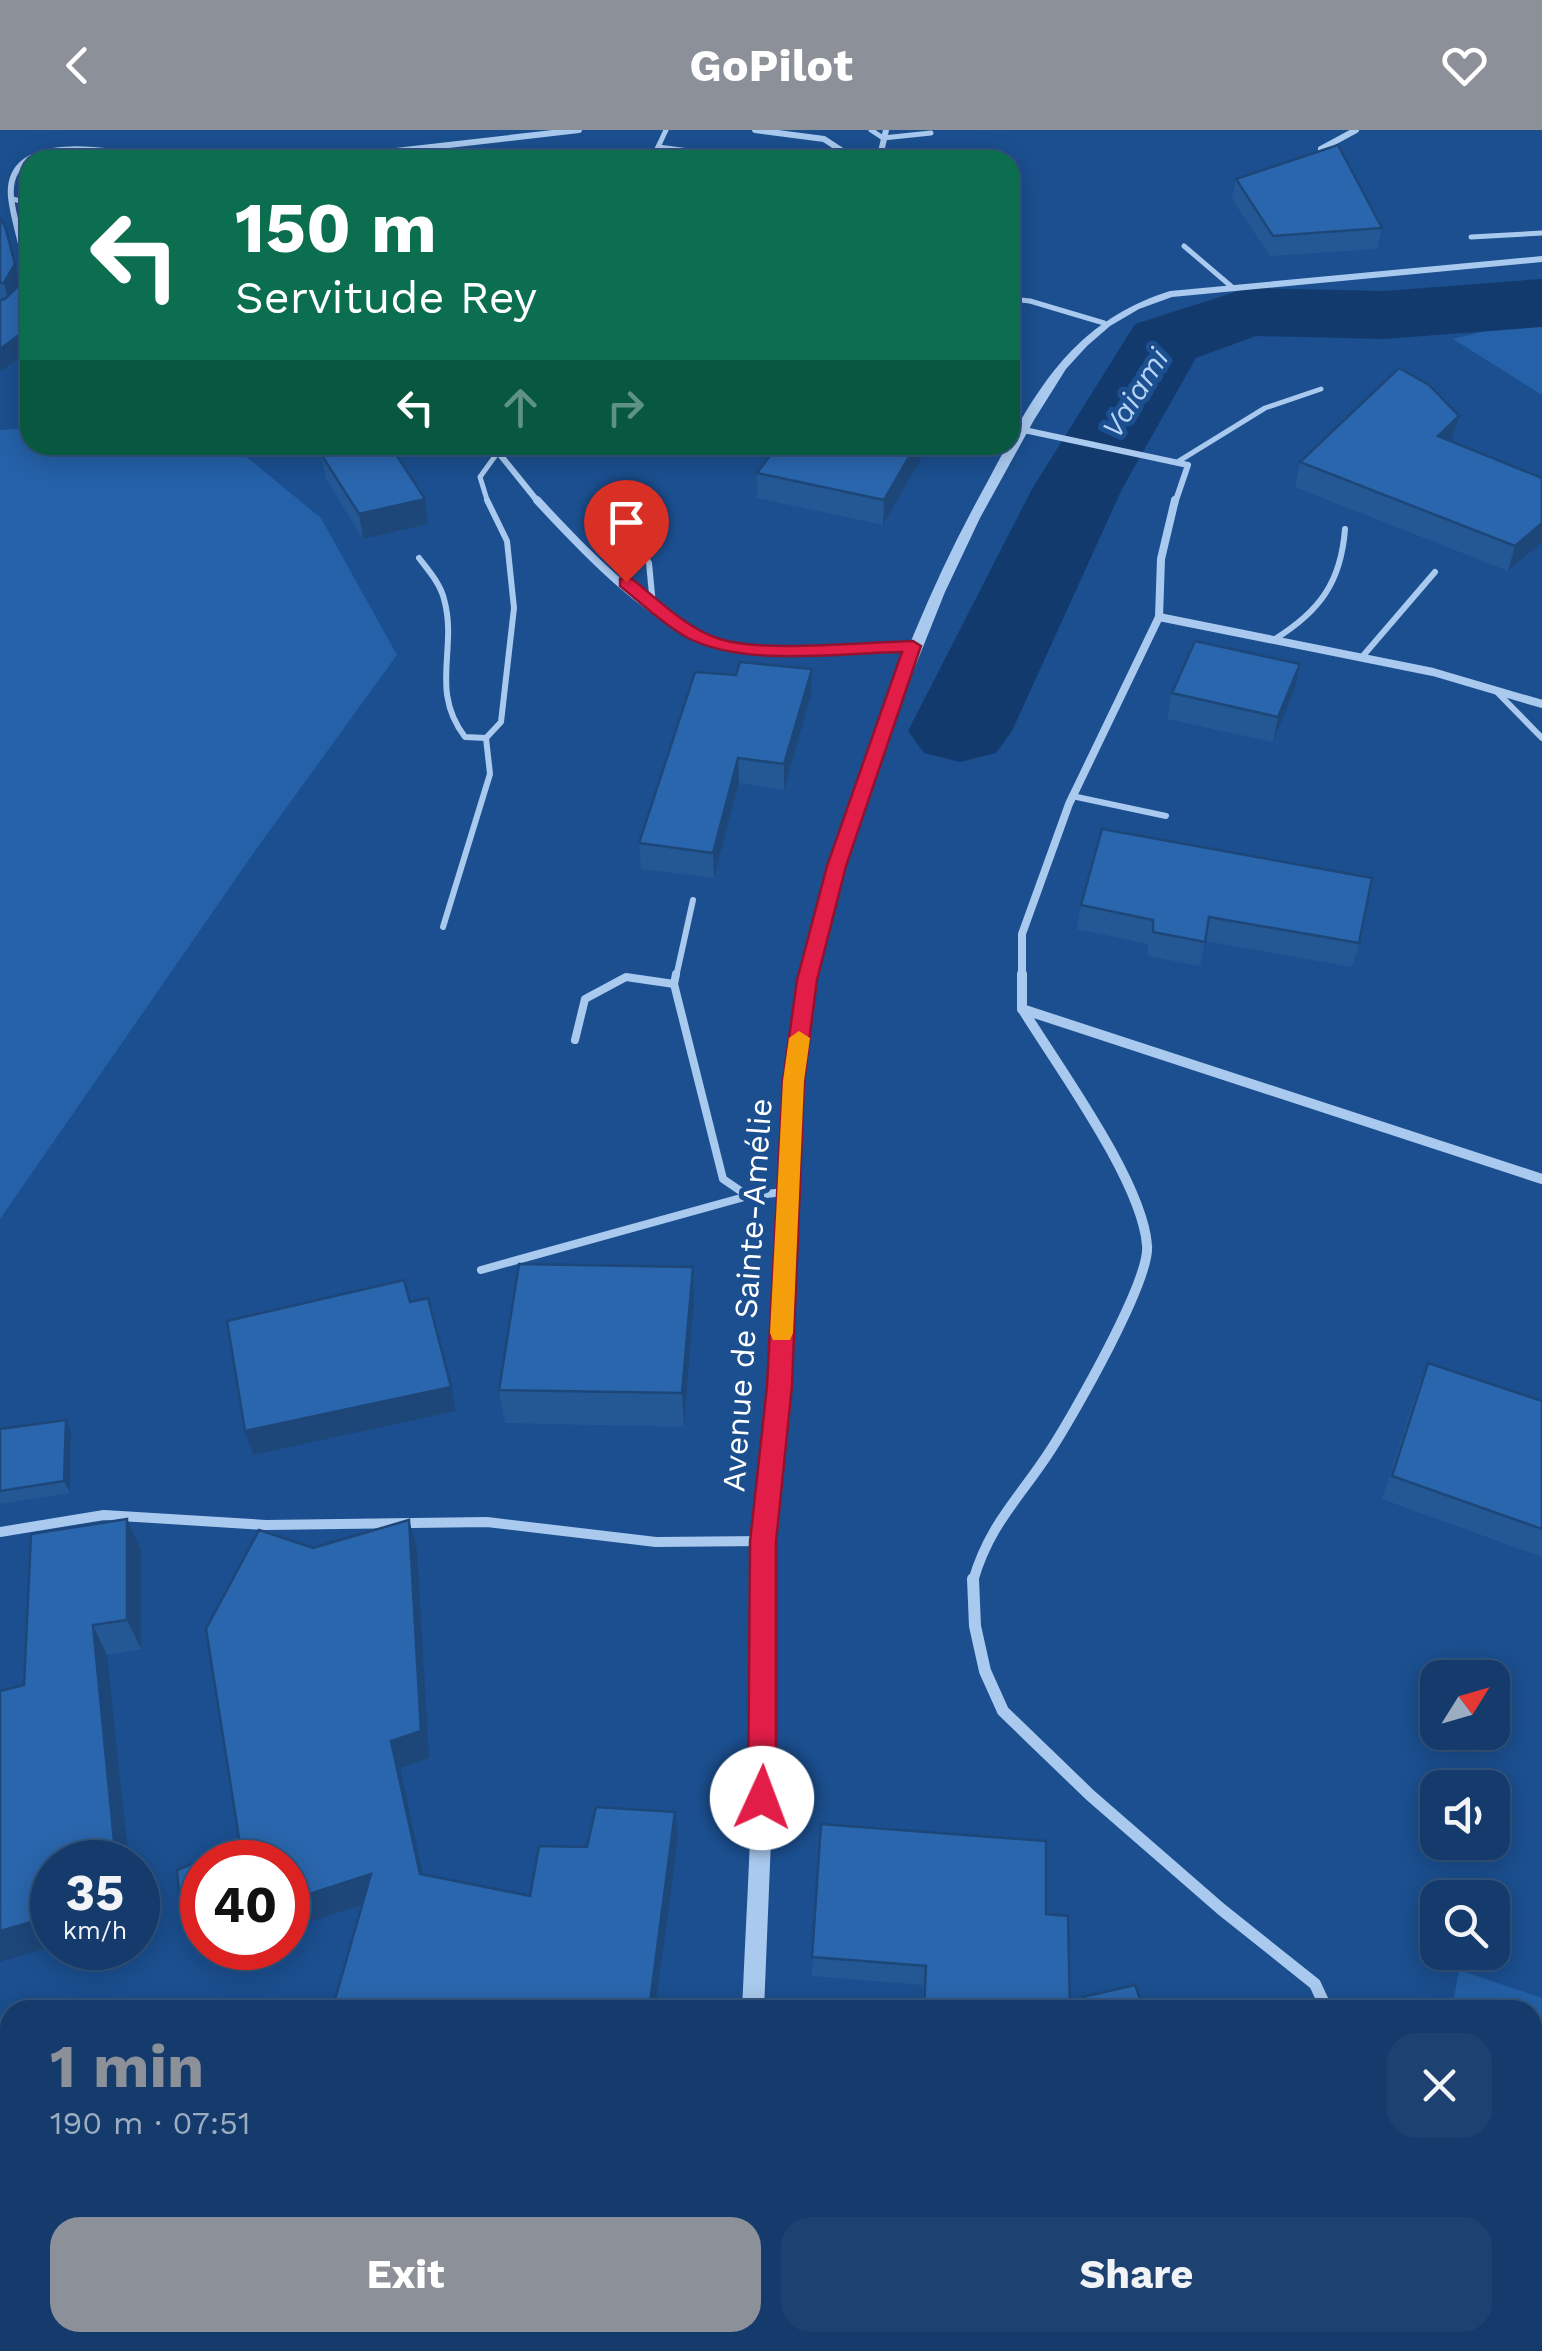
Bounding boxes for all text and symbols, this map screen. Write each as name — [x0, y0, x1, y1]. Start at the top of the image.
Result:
icon: back — [50, 38, 105, 93]
icon: heart — [1437, 38, 1492, 93]
text: GoPilot — [689, 39, 853, 92]
text: 150 m — [235, 187, 437, 269]
icon: left — [70, 190, 200, 320]
text: Servitude Rey — [235, 271, 537, 324]
water label: Vaiami — [1094, 341, 1176, 444]
icon: left — [388, 380, 443, 435]
icon: ahead — [493, 380, 548, 435]
icon: right — [598, 380, 653, 435]
pin — [584, 480, 669, 583]
icon: arrive — [599, 495, 654, 550]
street label: Avenue de Sainte-Amélie — [714, 1097, 780, 1493]
north arrow — [1420, 1660, 1510, 1750]
map controls — [1420, 1660, 1510, 1970]
position arrow — [710, 1746, 814, 1850]
button: sound — [1420, 1770, 1510, 1860]
speed limit sign: 40 — [180, 1840, 310, 1970]
text: 35 — [66, 1863, 124, 1922]
button: search — [1420, 1880, 1510, 1970]
text: km/h — [63, 1916, 127, 1945]
text: 1 min — [50, 2031, 204, 2102]
button: close — [1387, 2033, 1492, 2138]
text: 190 m · 07:51 — [50, 2104, 250, 2142]
button: Exit — [50, 2217, 761, 2332]
button: Share — [781, 2217, 1492, 2332]

